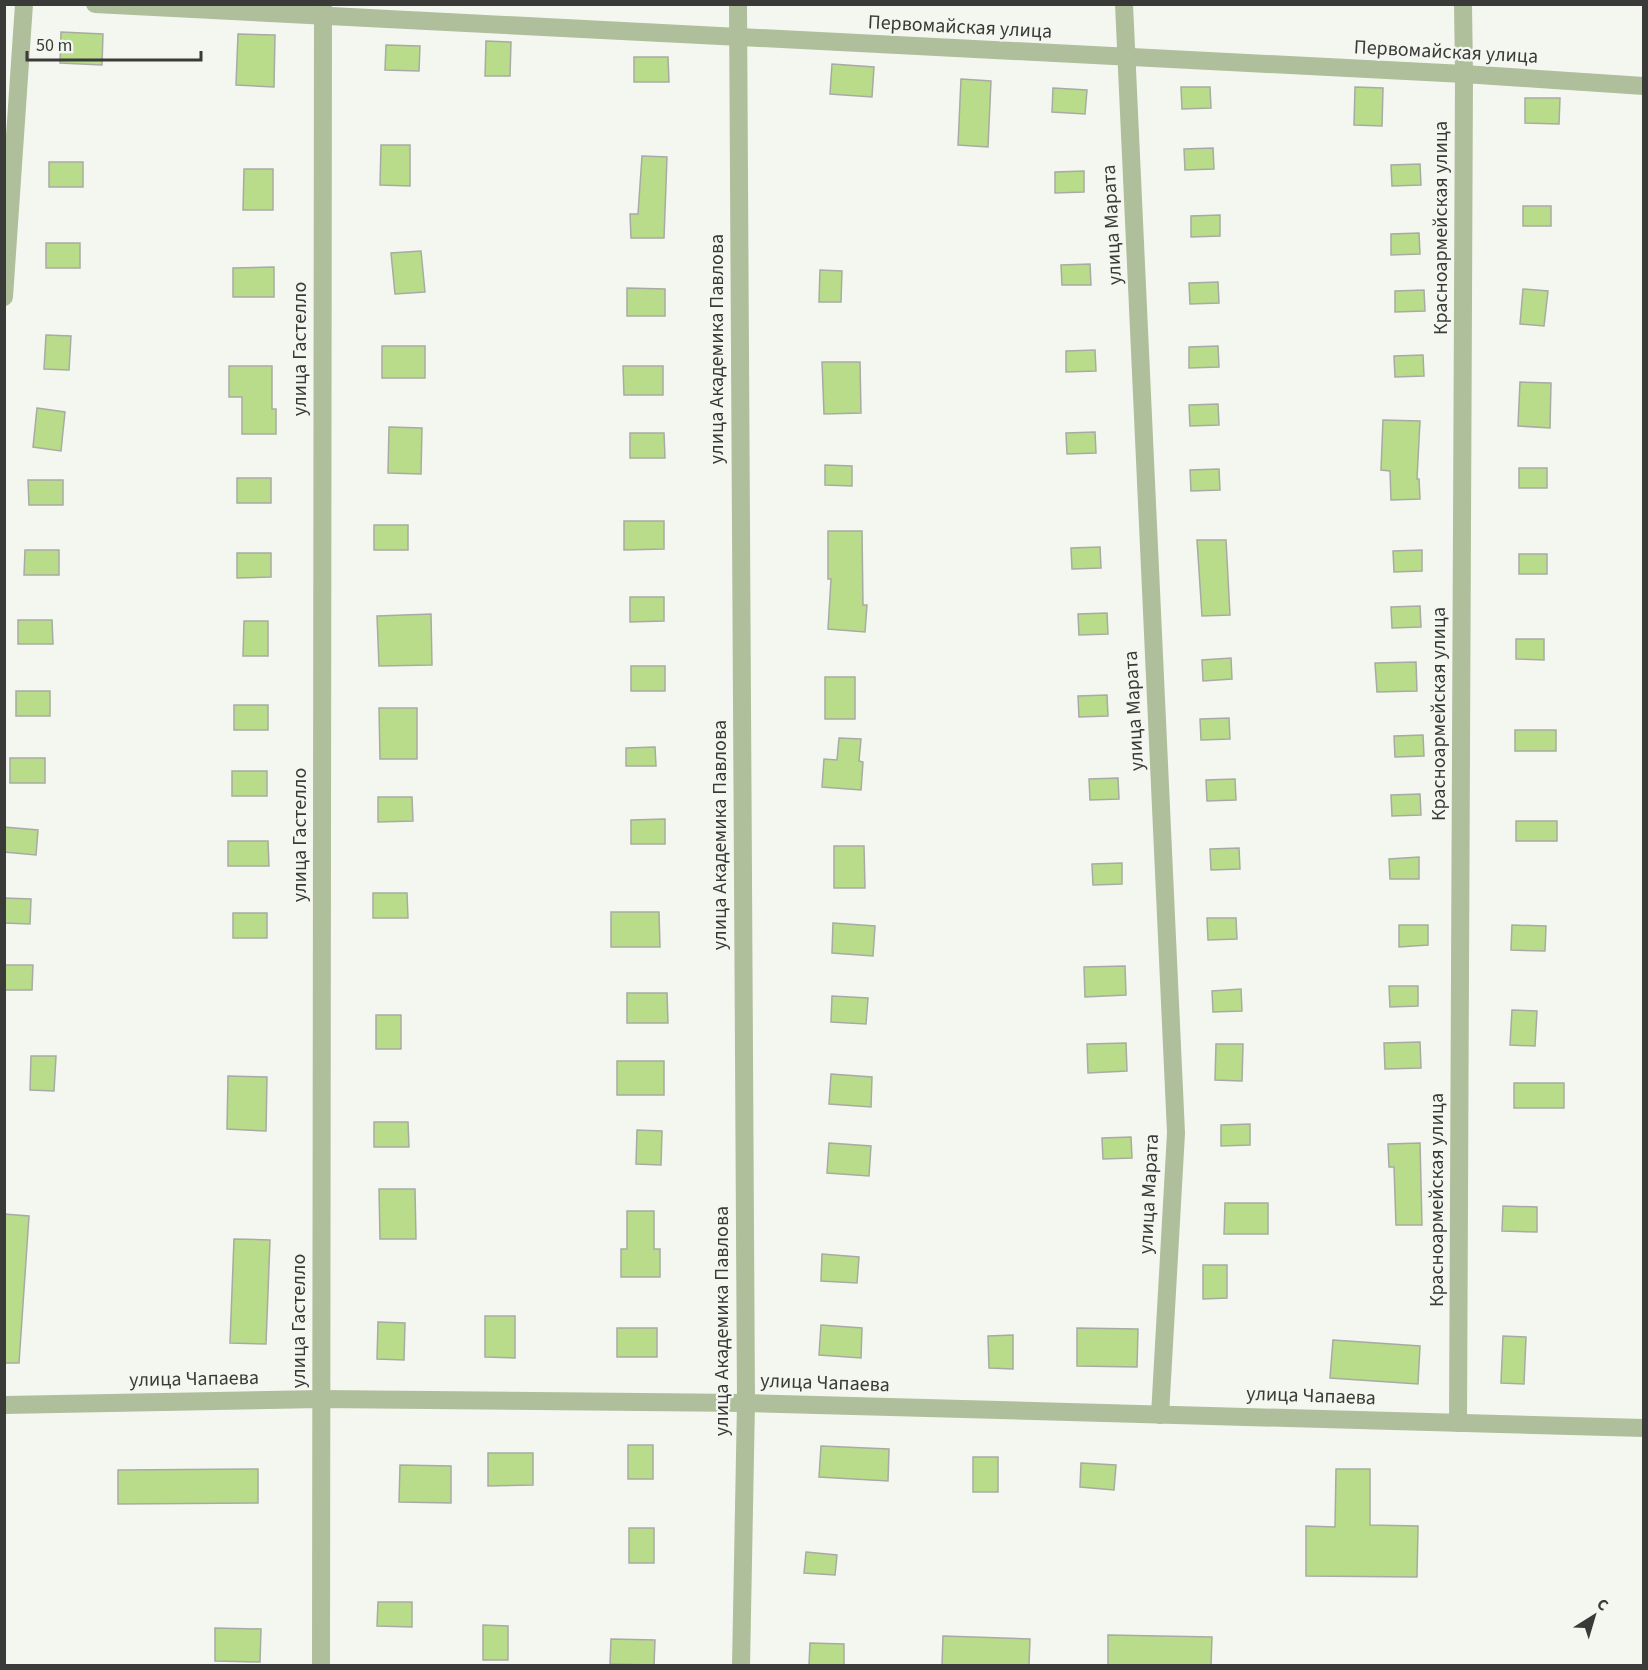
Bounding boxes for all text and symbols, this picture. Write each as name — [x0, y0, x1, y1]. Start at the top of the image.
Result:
street label: Первомайская улица — [867, 8, 1053, 46]
scale bar — [27, 24, 201, 62]
text: 50 m — [36, 33, 72, 58]
street label: Первомайская улица — [1353, 33, 1539, 71]
street label: Красноармейская улица — [1427, 121, 1455, 335]
street label: улица Марата — [1095, 164, 1129, 286]
street label: улица Академика Павлова — [703, 234, 731, 464]
street label: улица Гастелло — [286, 282, 314, 416]
street label: Красноармейская улица — [1425, 607, 1453, 821]
street label: улица Марата — [1117, 650, 1151, 772]
street label: улица Академика Павлова — [706, 720, 734, 950]
street label: улица Гастелло — [286, 768, 314, 902]
street label: Красноармейская улица — [1423, 1093, 1451, 1307]
street label: улица Марата — [1132, 1133, 1166, 1255]
street label: улица Академика Павлова — [708, 1206, 736, 1436]
street label: улица Гастелло — [285, 1254, 313, 1388]
street label: улица Чапаева — [129, 1364, 259, 1394]
street label: улица Чапаева — [760, 1367, 890, 1399]
street label: улица Чапаева — [1246, 1380, 1376, 1412]
north arrow — [1564, 1586, 1624, 1646]
text: С — [1592, 1593, 1613, 1616]

